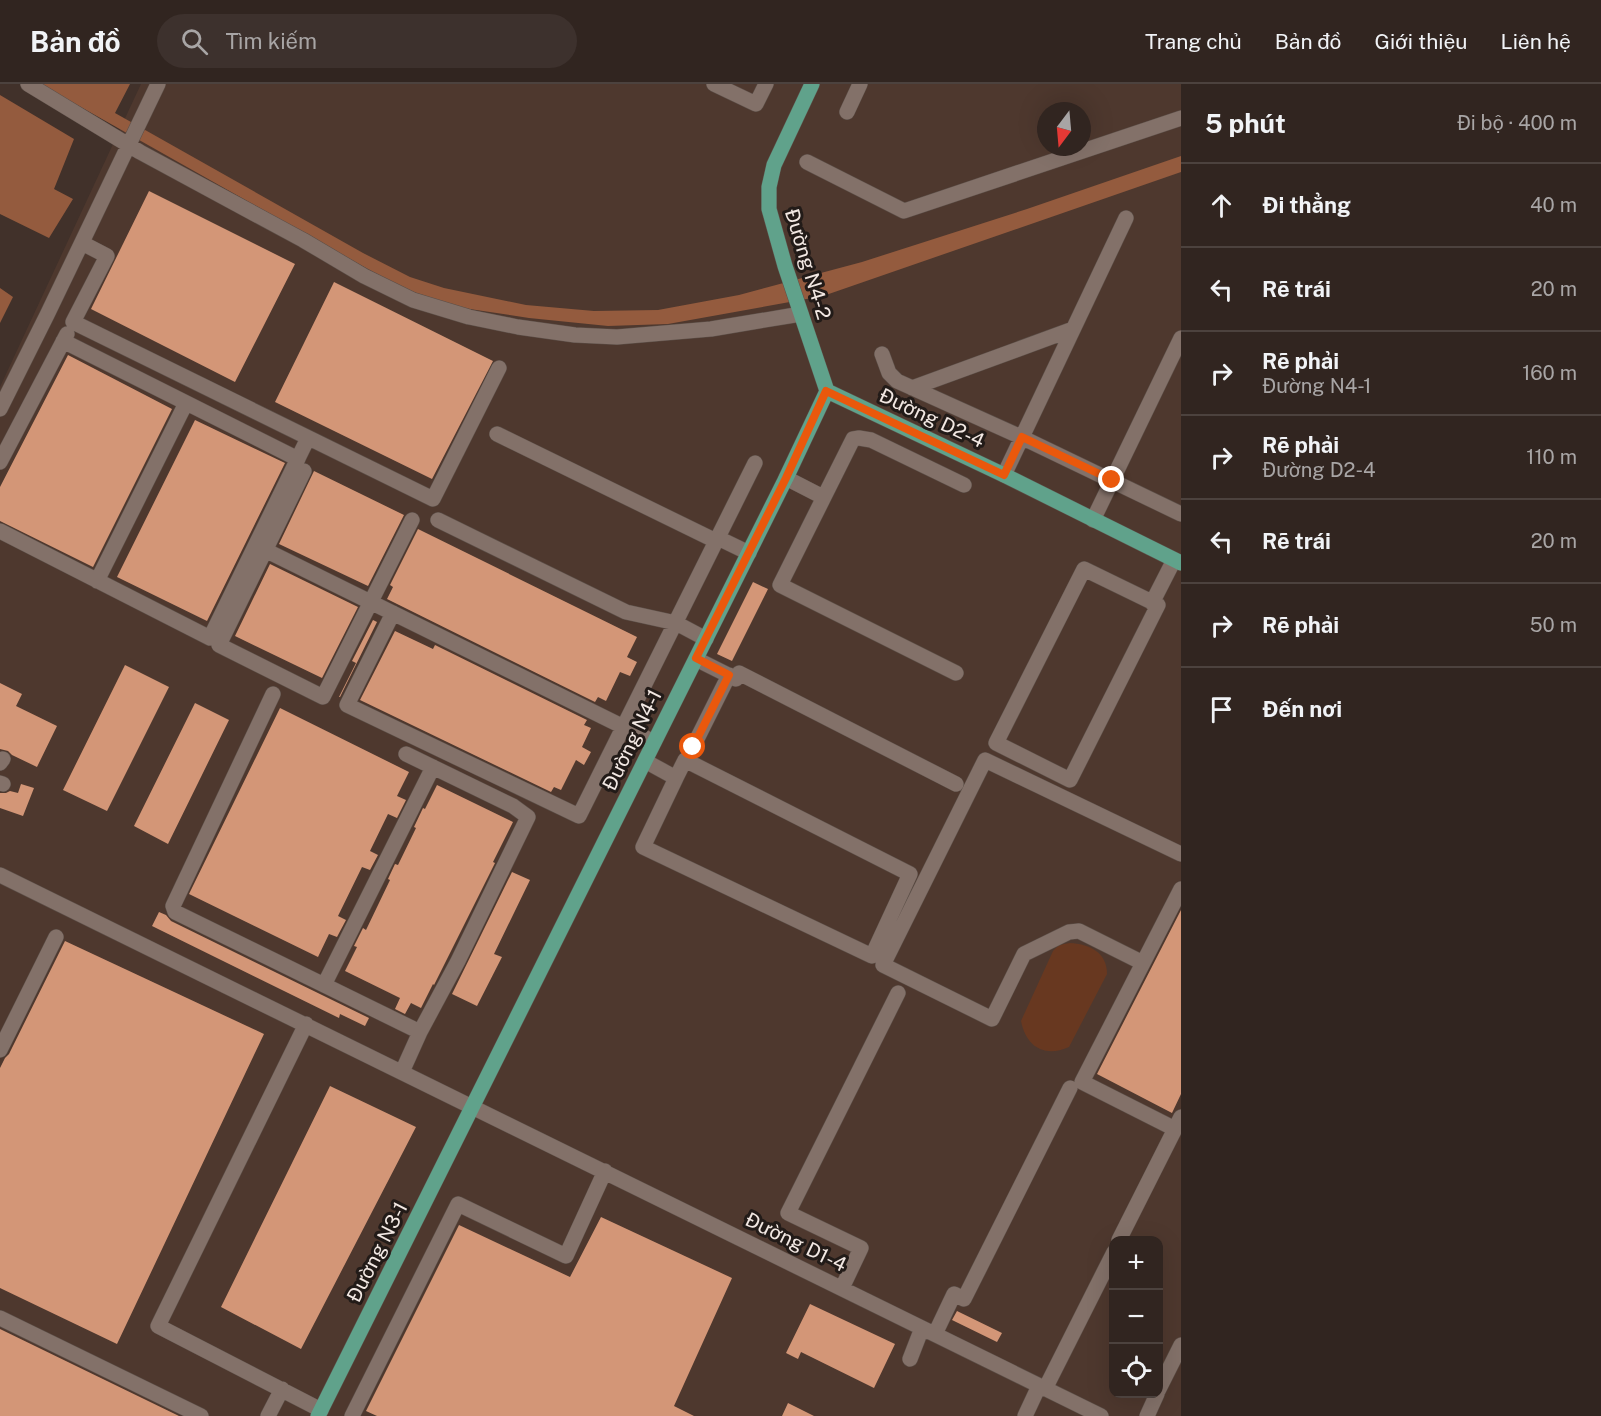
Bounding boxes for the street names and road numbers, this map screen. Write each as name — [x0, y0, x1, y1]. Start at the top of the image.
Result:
street label: Đường N4-2 — [780, 206, 836, 322]
street label: Đường D2-4 — [875, 383, 989, 453]
street label: Đường N4-1 — [597, 686, 667, 794]
street label: Đường N3-1 — [341, 1198, 413, 1306]
street label: Đường D1-4 — [741, 1207, 851, 1277]

